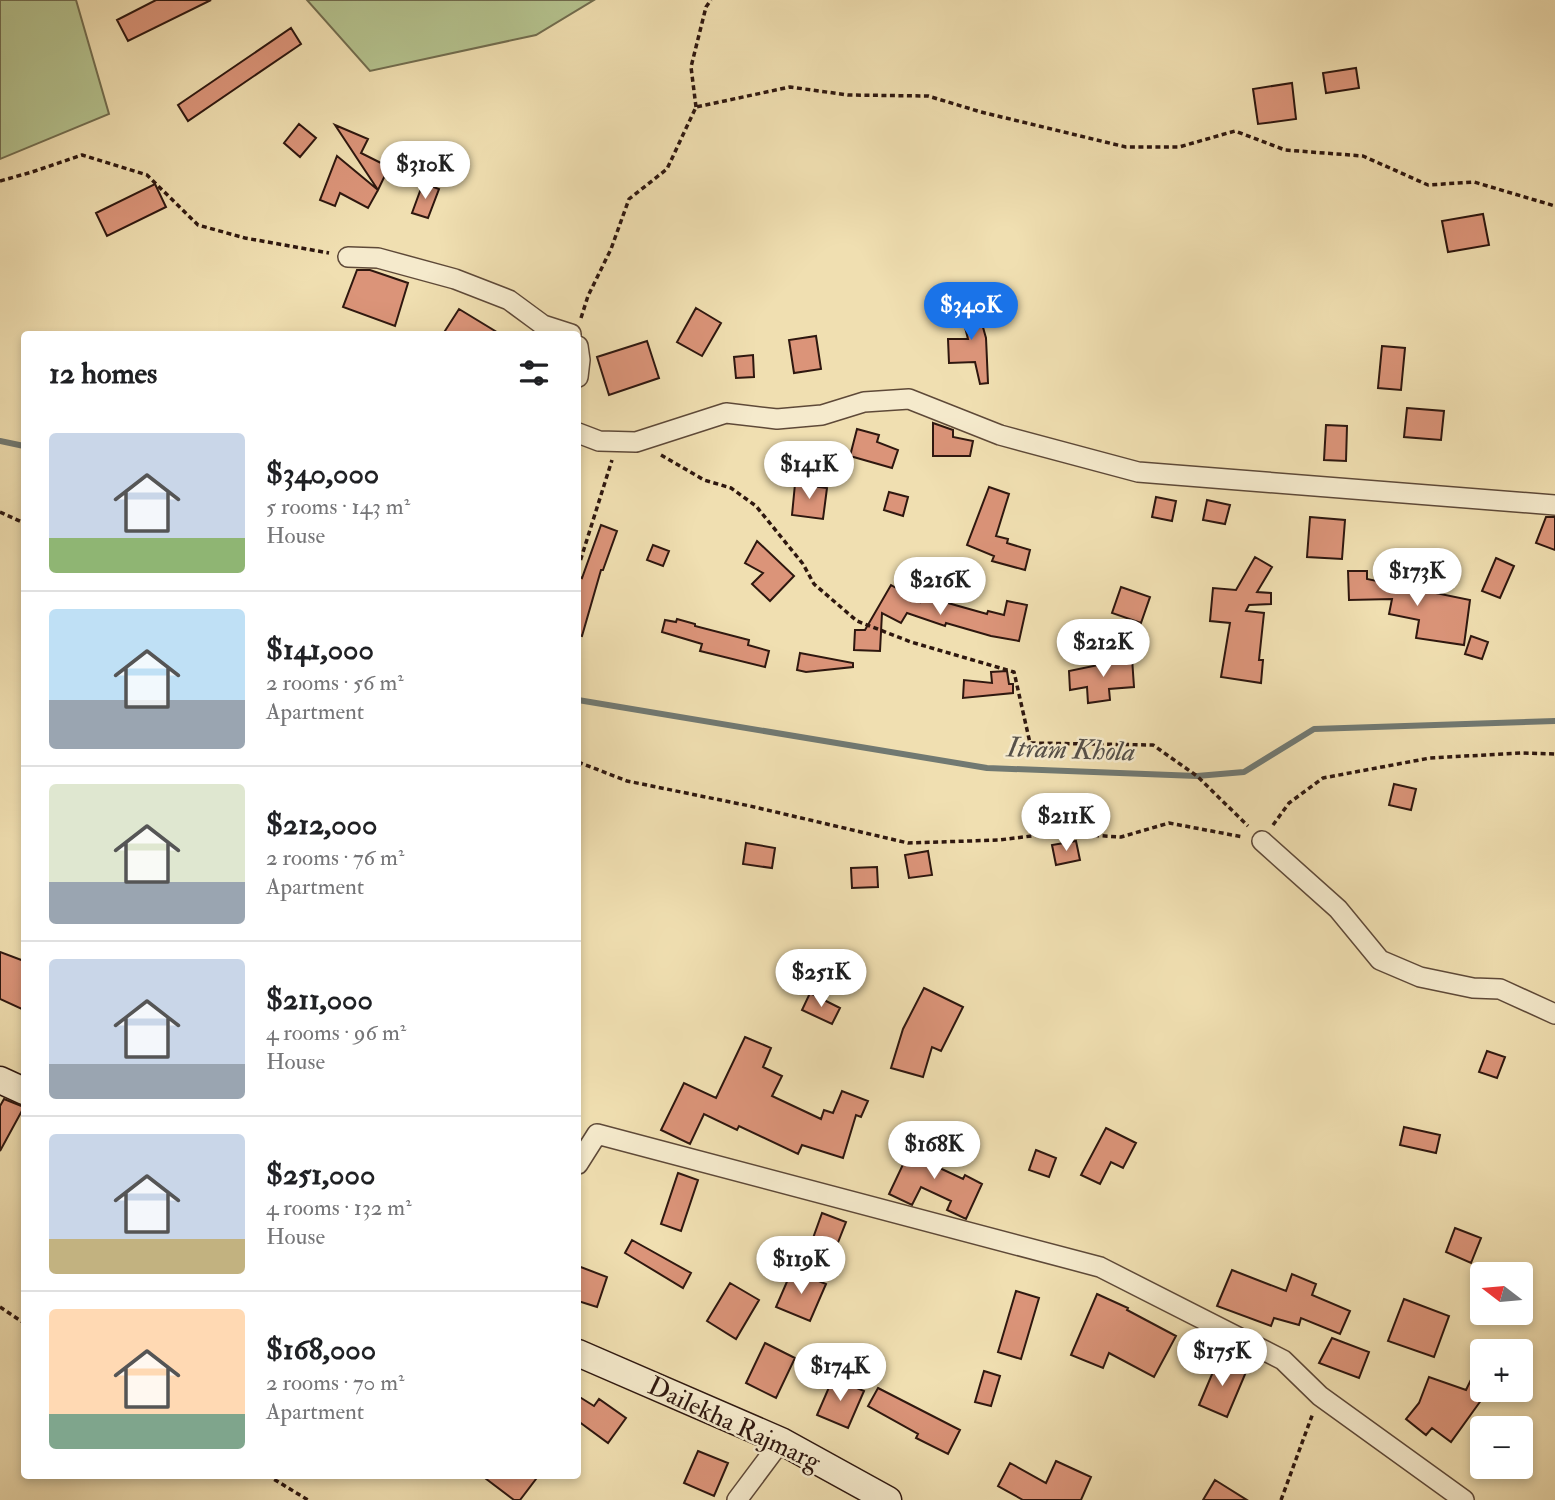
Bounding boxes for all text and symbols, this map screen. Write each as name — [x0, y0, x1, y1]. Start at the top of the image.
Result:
pin: $310K — [376, 142, 474, 201]
text: $310K — [396, 149, 454, 178]
pin: $340K — [922, 282, 1020, 342]
text: $340K — [940, 290, 1002, 319]
icon: filters — [515, 354, 553, 392]
text: 12 homes — [49, 355, 157, 392]
pin: $141K — [760, 442, 858, 501]
text: $141K — [780, 449, 838, 478]
text: $340,000 — [266, 455, 379, 492]
icon: home — [105, 461, 189, 545]
text: 5 rooms · 143 m² — [266, 492, 410, 521]
text: House — [266, 521, 325, 550]
pin: $173K — [1368, 548, 1466, 608]
text: $173K — [1389, 556, 1445, 585]
pin: $216K — [891, 558, 989, 617]
text: $216K — [910, 565, 970, 594]
pin: $212K — [1054, 620, 1152, 679]
text: $212K — [1073, 627, 1133, 656]
text: $141,000 — [266, 631, 374, 668]
icon: home — [105, 637, 189, 721]
text: 2 rooms · 56 m² — [266, 668, 404, 697]
text: Apartment — [266, 697, 364, 726]
water label: Itram Khola — [1004, 730, 1136, 770]
pin: $211K — [1017, 794, 1115, 853]
text: $211K — [1037, 801, 1095, 830]
text: $212,000 — [266, 806, 377, 843]
icon: home — [105, 812, 189, 896]
text: 2 rooms · 76 m² — [266, 843, 404, 872]
text: Apartment — [266, 872, 364, 901]
pin: $251K — [772, 950, 870, 1009]
text: $251K — [791, 957, 851, 986]
text: $211,000 — [266, 981, 373, 1018]
icon: home — [105, 987, 189, 1071]
text: 4 rooms · 96 m² — [266, 1018, 406, 1047]
text: House — [266, 1047, 325, 1076]
pin: $168K — [885, 1122, 983, 1181]
text: $168K — [904, 1129, 964, 1158]
text: $251,000 — [266, 1156, 375, 1193]
icon: home — [105, 1162, 189, 1246]
text: 4 rooms · 132 m² — [266, 1193, 412, 1222]
text: House — [266, 1222, 325, 1251]
pin: $119K — [752, 1236, 850, 1296]
text: $119K — [772, 1244, 830, 1273]
north arrow — [1470, 1262, 1533, 1325]
map controls — [1470, 1262, 1533, 1479]
pin: $175K — [1173, 1328, 1271, 1388]
text: $168,000 — [266, 1331, 376, 1368]
text: $175K — [1193, 1336, 1251, 1365]
icon: home — [105, 1337, 189, 1421]
button: + — [1470, 1339, 1533, 1402]
pin: $174K — [791, 1344, 889, 1403]
text: $174K — [810, 1351, 870, 1380]
text: 2 rooms · 70 m² — [266, 1368, 405, 1397]
street label: Dailekha Rajmarg — [643, 1370, 827, 1479]
text: Apartment — [266, 1397, 364, 1426]
button: − — [1470, 1416, 1533, 1479]

